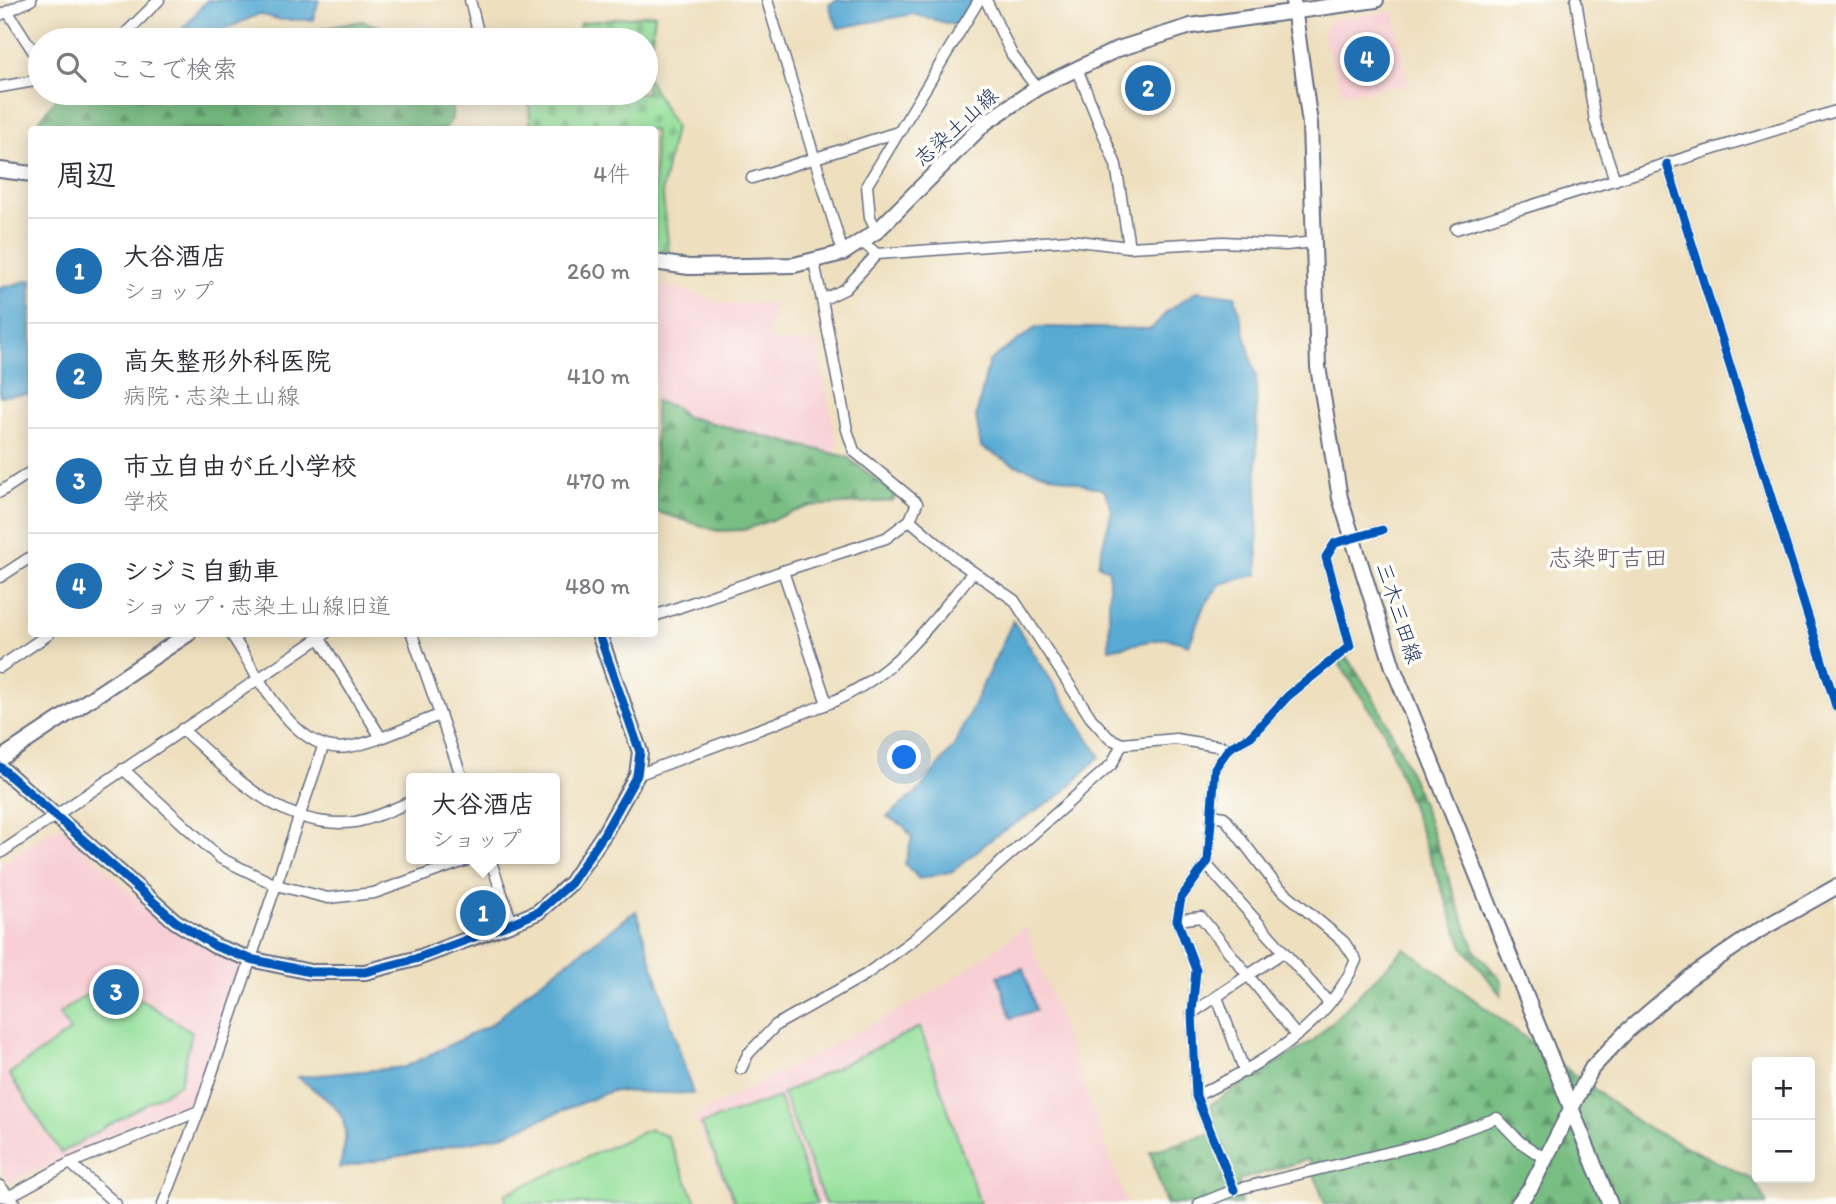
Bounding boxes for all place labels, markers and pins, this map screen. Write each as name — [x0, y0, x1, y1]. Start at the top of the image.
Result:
pin: 4 — [1344, 33, 1390, 85]
pin: 2 — [1125, 62, 1171, 114]
pin: 1 — [460, 887, 506, 939]
pin: 3 — [93, 966, 139, 1018]

